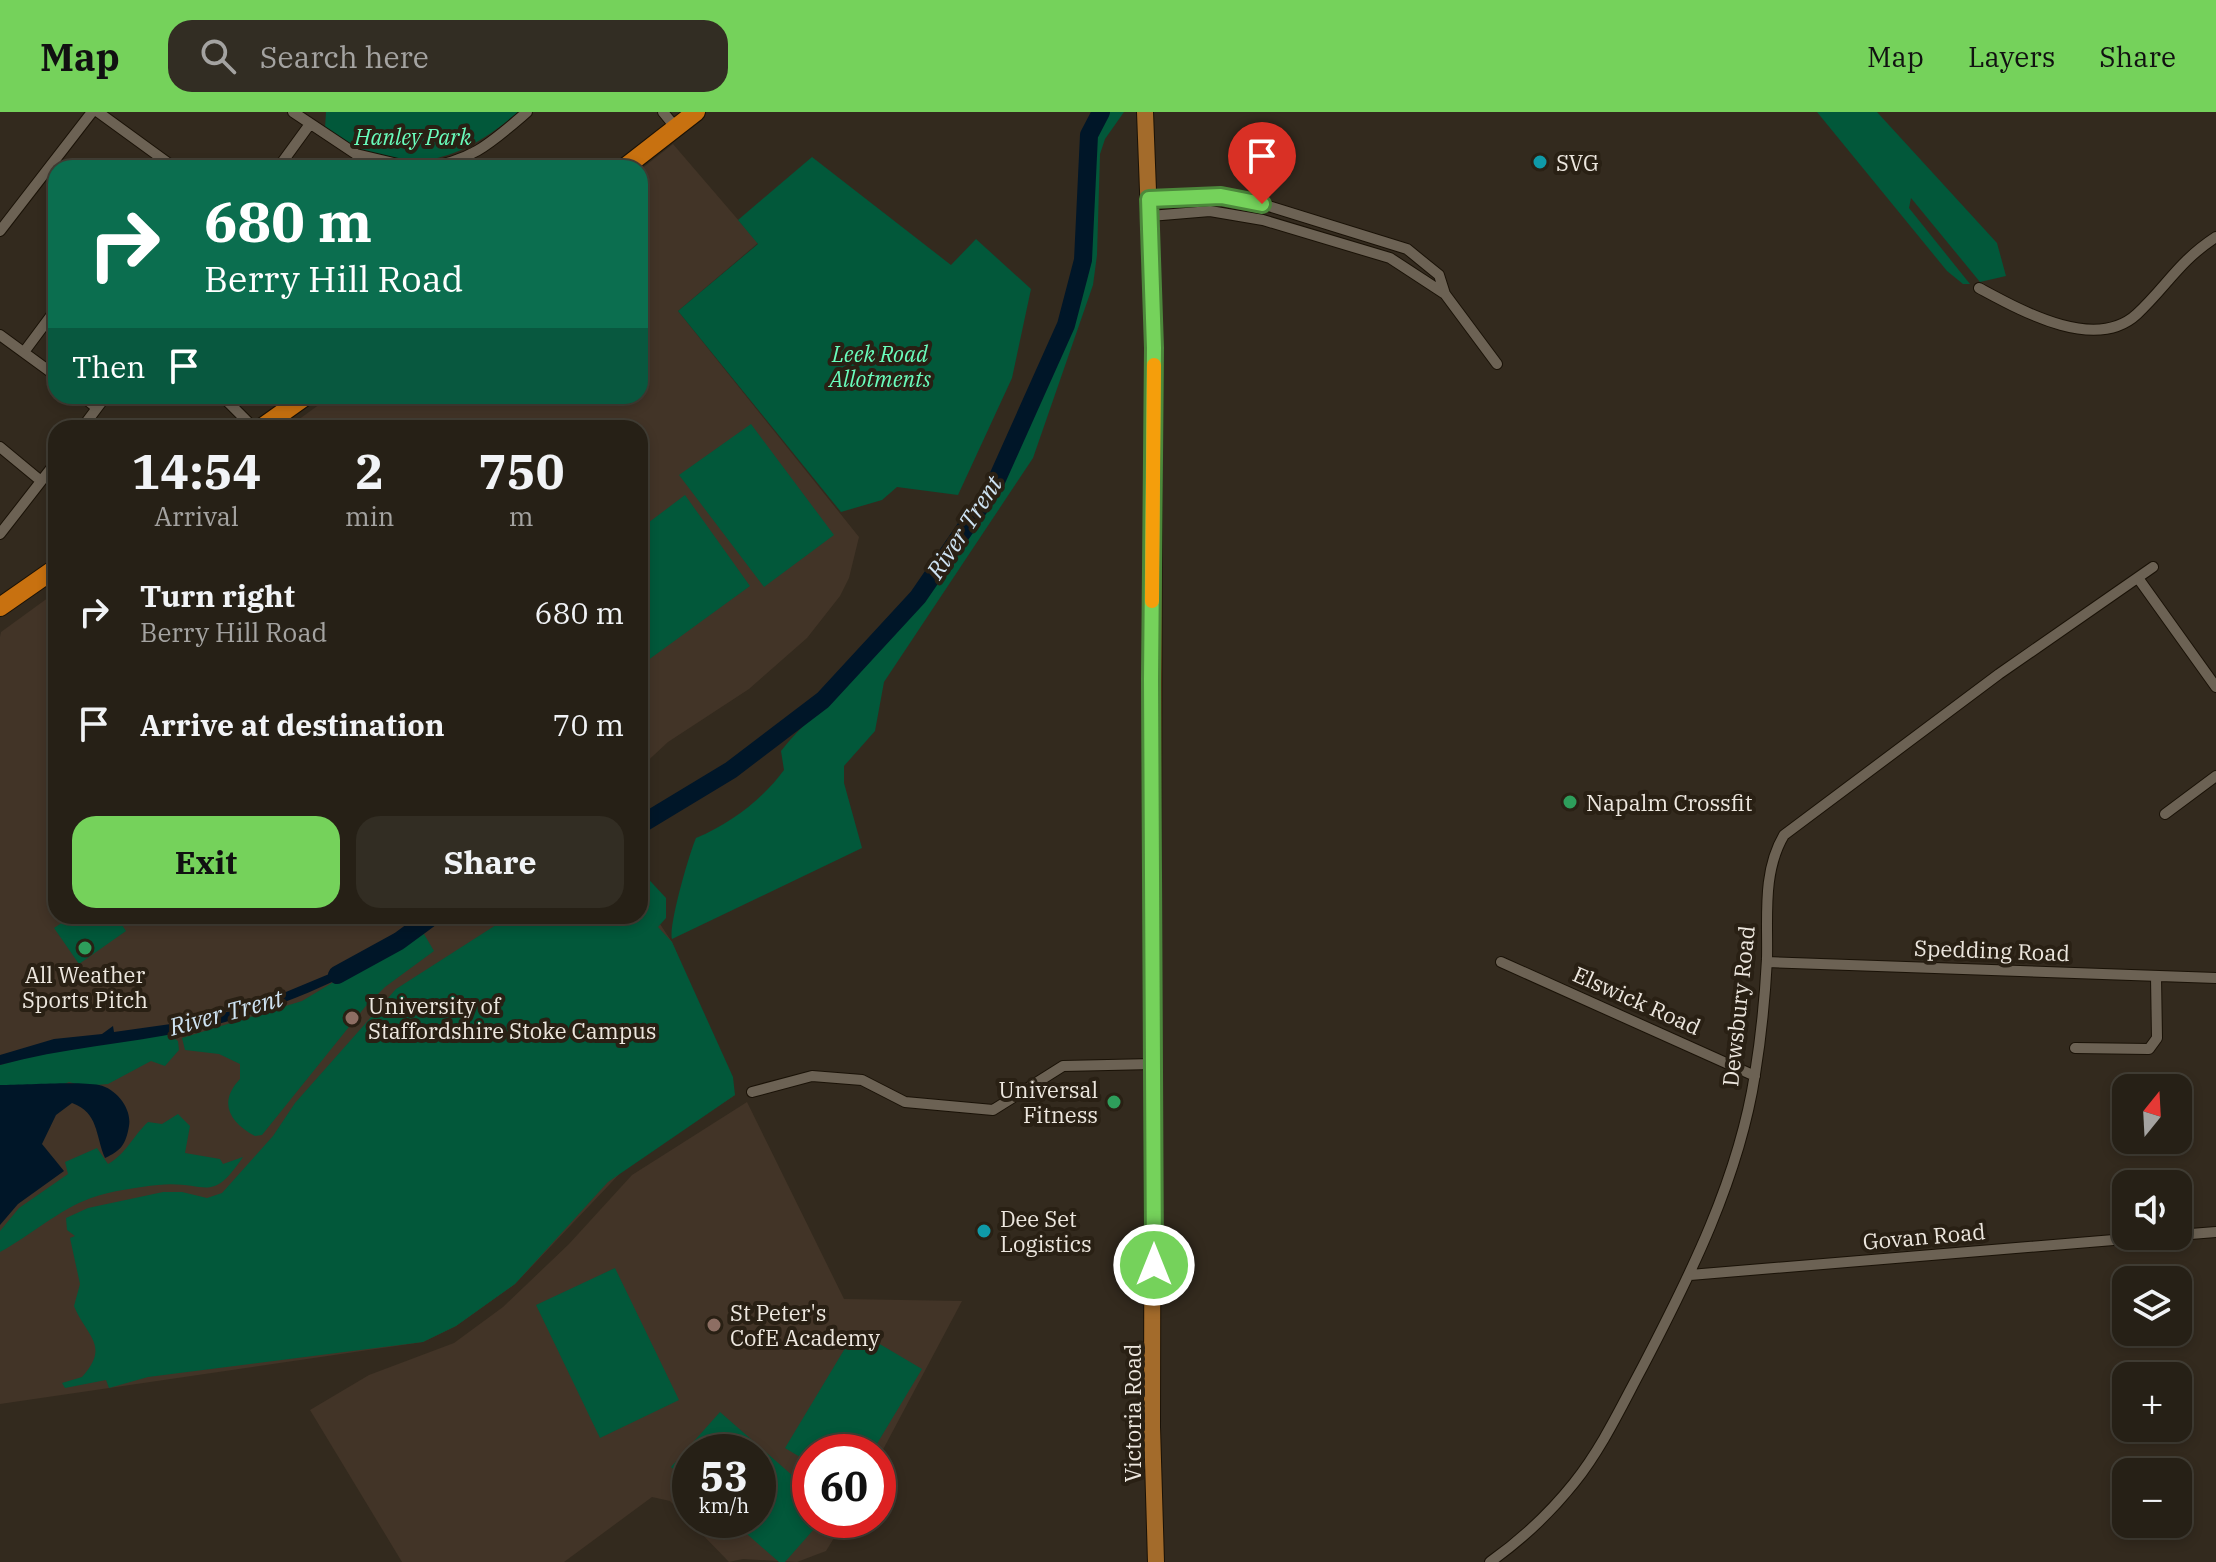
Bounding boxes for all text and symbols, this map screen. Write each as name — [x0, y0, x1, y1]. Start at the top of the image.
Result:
search box — [168, 20, 728, 92]
text: Map — [40, 32, 120, 81]
icon: search — [196, 34, 240, 78]
text: Search here — [260, 37, 429, 76]
text: Map — [1867, 38, 1924, 75]
text: Layers — [1968, 38, 2055, 75]
text: Share — [2099, 38, 2176, 75]
park label: Hanley Park — [354, 122, 472, 151]
pin — [1228, 122, 1296, 204]
icon: arrive — [1240, 134, 1284, 178]
place label: SVG — [1556, 148, 1599, 177]
marker: SVG — [1531, 153, 1549, 171]
text: 680 m — [204, 185, 372, 257]
icon: right — [72, 192, 176, 296]
text: Berry Hill Road — [204, 255, 463, 302]
park label: Leek Road Allotments — [827, 339, 932, 393]
icon: arrive — [162, 344, 206, 388]
text: Then — [72, 347, 146, 386]
text: 14:54 — [132, 440, 261, 502]
text: 2 — [355, 440, 384, 502]
text: 750 — [478, 440, 564, 502]
water label: River Trent — [918, 468, 1010, 585]
text: Arrival — [154, 499, 239, 533]
text: min — [345, 499, 394, 533]
text: m — [509, 499, 534, 533]
text: Turn right — [140, 576, 295, 615]
icon: right — [72, 590, 116, 634]
text: 680 m — [534, 593, 624, 632]
text: Berry Hill Road — [140, 615, 327, 649]
icon: arrive — [72, 702, 116, 746]
text: Arrive at destination — [140, 705, 445, 744]
text: 70 m — [552, 705, 624, 744]
place label: Napalm Crossfit — [1586, 788, 1753, 817]
marker: Napalm Crossfit — [1561, 793, 1579, 811]
button: Exit — [72, 816, 340, 908]
button: Share — [356, 816, 624, 908]
street label: Dewsbury Road — [1715, 924, 1761, 1088]
street label: Spedding Road — [1914, 933, 2070, 967]
marker: All Weather Sports Pitch — [76, 939, 94, 957]
street label: Elswick Road — [1568, 959, 1706, 1041]
place label: All Weather Sports Pitch — [22, 960, 148, 1014]
water label: River Trent — [165, 981, 288, 1043]
place label: University of Staffordshire Stoke Campus — [368, 991, 657, 1045]
marker: University of Staffordshire Stoke Campus — [343, 1009, 361, 1027]
north arrow — [2112, 1074, 2192, 1154]
map controls — [2112, 1074, 2192, 1538]
place label: Universal Fitness — [998, 1075, 1098, 1129]
marker: Universal Fitness — [1105, 1093, 1123, 1111]
button: sound — [2112, 1170, 2192, 1250]
place label: Dee Set Logistics — [1000, 1204, 1092, 1258]
street label: Govan Road — [1861, 1216, 1987, 1256]
marker: Dee Set Logistics — [975, 1222, 993, 1240]
position arrow — [1112, 1223, 1196, 1307]
button: layers — [2112, 1266, 2192, 1346]
place label: St Peter's CofE Academy — [730, 1298, 880, 1352]
marker: St Peter's CofE Academy — [705, 1316, 723, 1334]
street label: Victoria Road — [1118, 1344, 1147, 1482]
button: + — [2112, 1362, 2192, 1442]
speed limit sign: 60 — [792, 1434, 896, 1538]
text: 53 — [700, 1450, 748, 1502]
button: − — [2112, 1458, 2192, 1538]
text: km/h — [699, 1492, 749, 1519]

